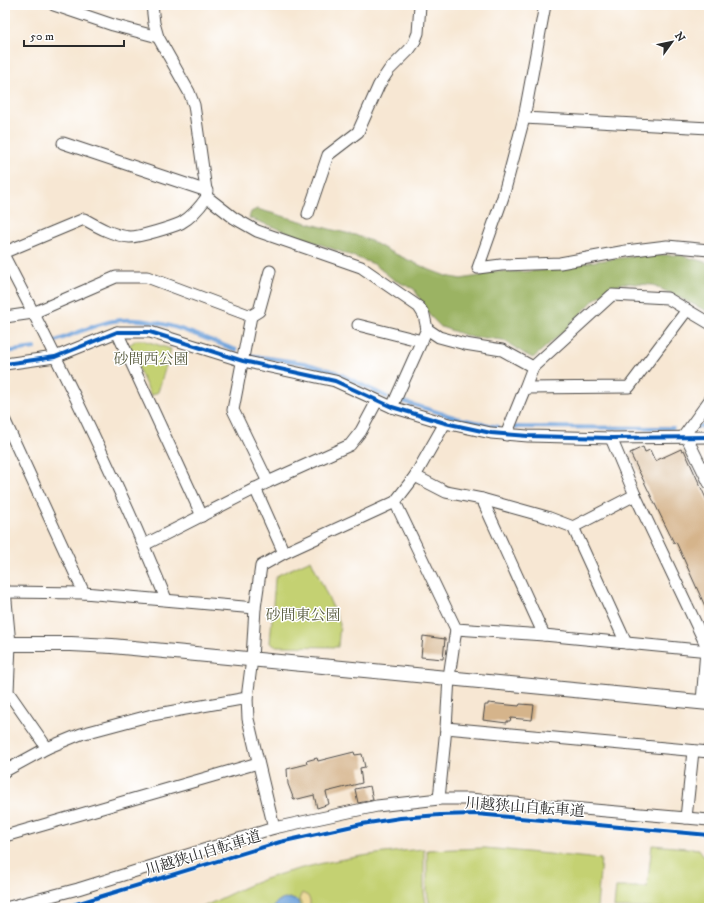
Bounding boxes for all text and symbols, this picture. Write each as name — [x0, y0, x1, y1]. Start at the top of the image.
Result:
scale bar — [24, 22, 124, 48]
north arrow — [652, 22, 692, 62]
text: 50 m — [30, 29, 54, 44]
text: N — [671, 29, 688, 45]
park label: 砂間西公園 — [113, 350, 189, 369]
park label: 砂間東公園 — [265, 606, 341, 625]
street label: 川越狭山自転車道 — [464, 794, 585, 821]
street label: 川越狭山自転車道 — [143, 827, 263, 880]

